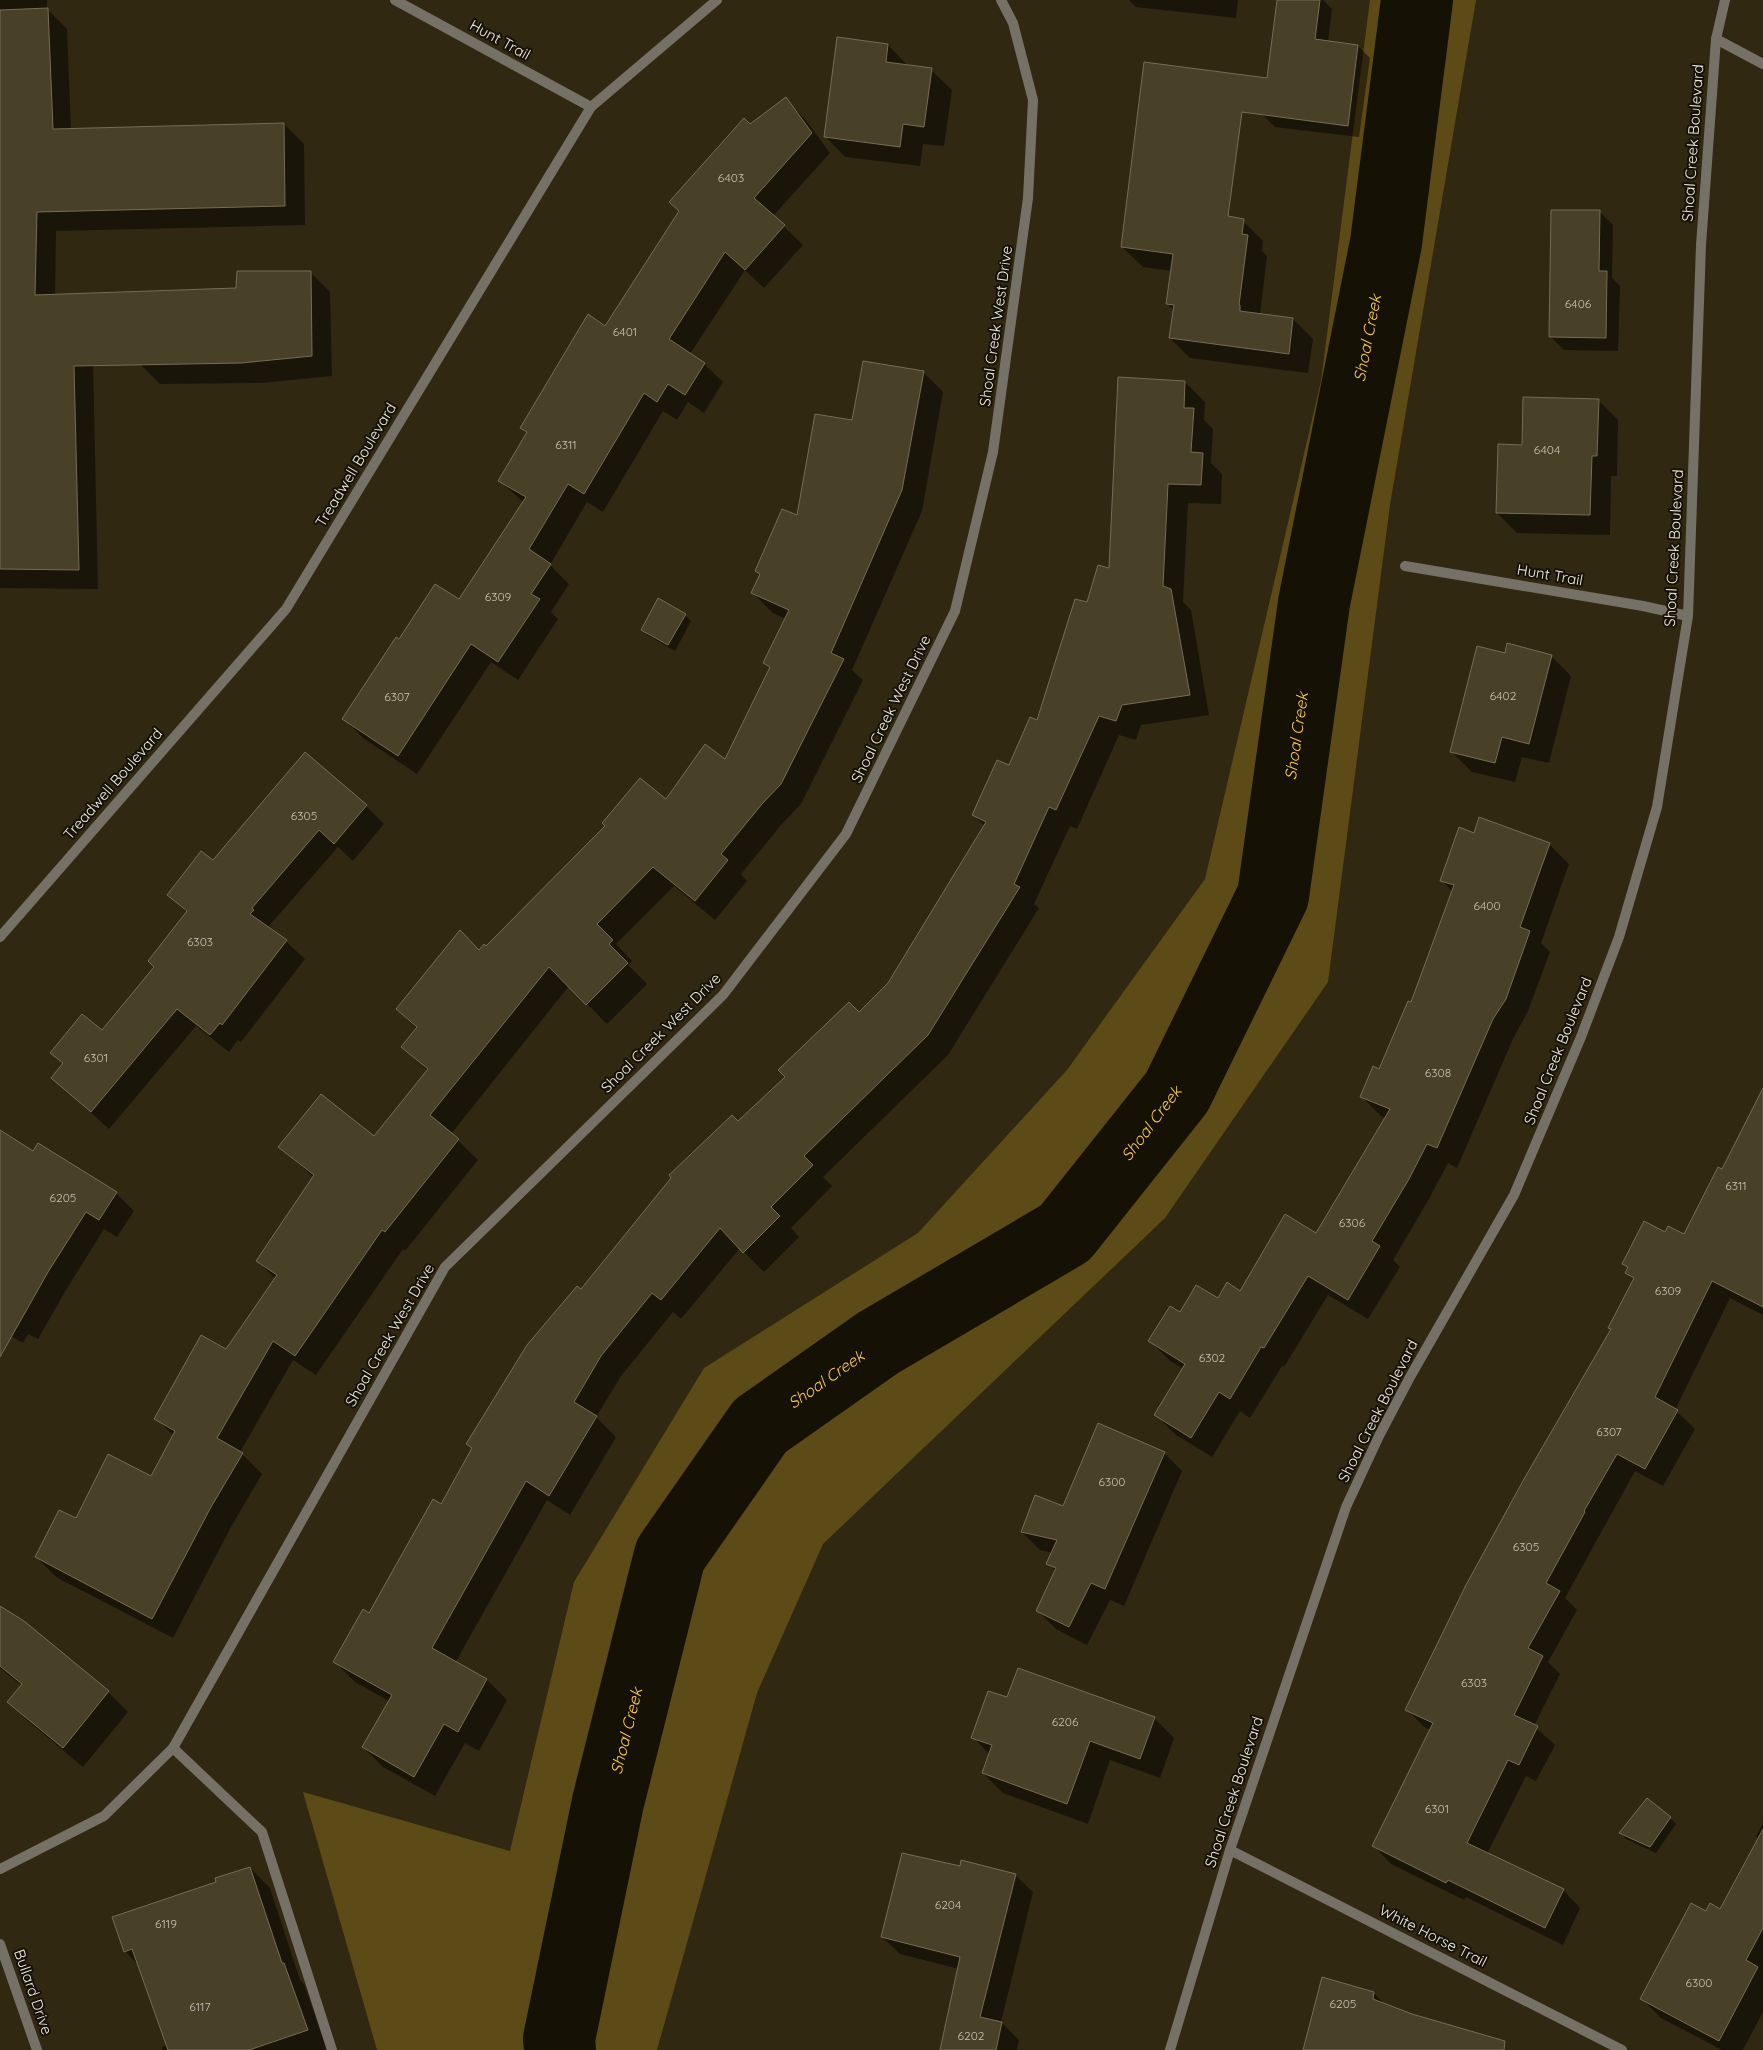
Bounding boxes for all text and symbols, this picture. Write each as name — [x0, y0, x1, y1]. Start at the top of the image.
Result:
street label: Hunt Trail — [466, 15, 534, 64]
street label: Shoal Creek Boulevard — [1678, 64, 1707, 222]
house number: 6403 — [718, 170, 744, 185]
street label: Shoal Creek West Drive — [975, 244, 1016, 407]
water label: Shoal Creek — [1349, 291, 1386, 383]
house number: 6406 — [1565, 296, 1592, 311]
house number: 6401 — [613, 324, 637, 339]
street label: Treadwell Boulevard — [311, 399, 400, 530]
house number: 6311 — [555, 437, 577, 452]
house number: 6404 — [1534, 442, 1560, 457]
street label: Shoal Creek Boulevard — [1660, 469, 1687, 627]
street label: Hunt Trail — [1516, 559, 1585, 590]
house number: 6309 — [485, 589, 512, 604]
street label: Shoal Creek West Drive — [846, 632, 935, 786]
house number: 6402 — [1490, 688, 1517, 703]
house number: 6307 — [384, 689, 410, 704]
water label: Shoal Creek — [1280, 689, 1312, 781]
street label: Treadwell Boulevard — [59, 724, 166, 843]
house number: 6305 — [291, 808, 317, 823]
house number: 6400 — [1473, 898, 1501, 913]
house number: 6303 — [187, 934, 213, 949]
street label: Shoal Creek West Drive — [597, 969, 725, 1097]
street label: Shoal Creek Boulevard — [1519, 974, 1596, 1127]
house number: 6301 — [84, 1050, 108, 1065]
house number: 6308 — [1425, 1065, 1451, 1080]
water label: Shoal Creek — [1116, 1081, 1186, 1164]
house number: 6311 — [1725, 1178, 1747, 1193]
house number: 6205 — [50, 1190, 76, 1205]
house number: 6306 — [1339, 1215, 1366, 1230]
street label: Shoal Creek West Drive — [341, 1260, 438, 1410]
house number: 6309 — [1655, 1283, 1682, 1298]
street label: Shoal Creek Boulevard — [1333, 1336, 1422, 1485]
water label: Shoal Creek — [784, 1345, 869, 1413]
house number: 6302 — [1199, 1350, 1226, 1365]
house number: 6307 — [1596, 1424, 1622, 1439]
house number: 6300 — [1098, 1474, 1126, 1489]
house number: 6305 — [1513, 1539, 1539, 1554]
house number: 6303 — [1461, 1675, 1487, 1690]
water label: Shoal Creek — [606, 1684, 647, 1776]
house number: 6206 — [1052, 1714, 1079, 1729]
street label: Shoal Creek Boulevard — [1200, 1714, 1267, 1870]
house number: 6301 — [1425, 1801, 1449, 1816]
house number: 6204 — [935, 1897, 961, 1912]
street label: White Horse Trail — [1376, 1900, 1490, 1971]
house number: 6119 — [155, 1916, 177, 1931]
street label: Bullard Drive — [10, 1947, 57, 2037]
house number: 6300 — [1685, 1975, 1713, 1990]
house number: 6205 — [1330, 1996, 1356, 2011]
house number: 6117 — [189, 1999, 211, 2014]
house number: 6202 — [958, 2028, 985, 2043]

